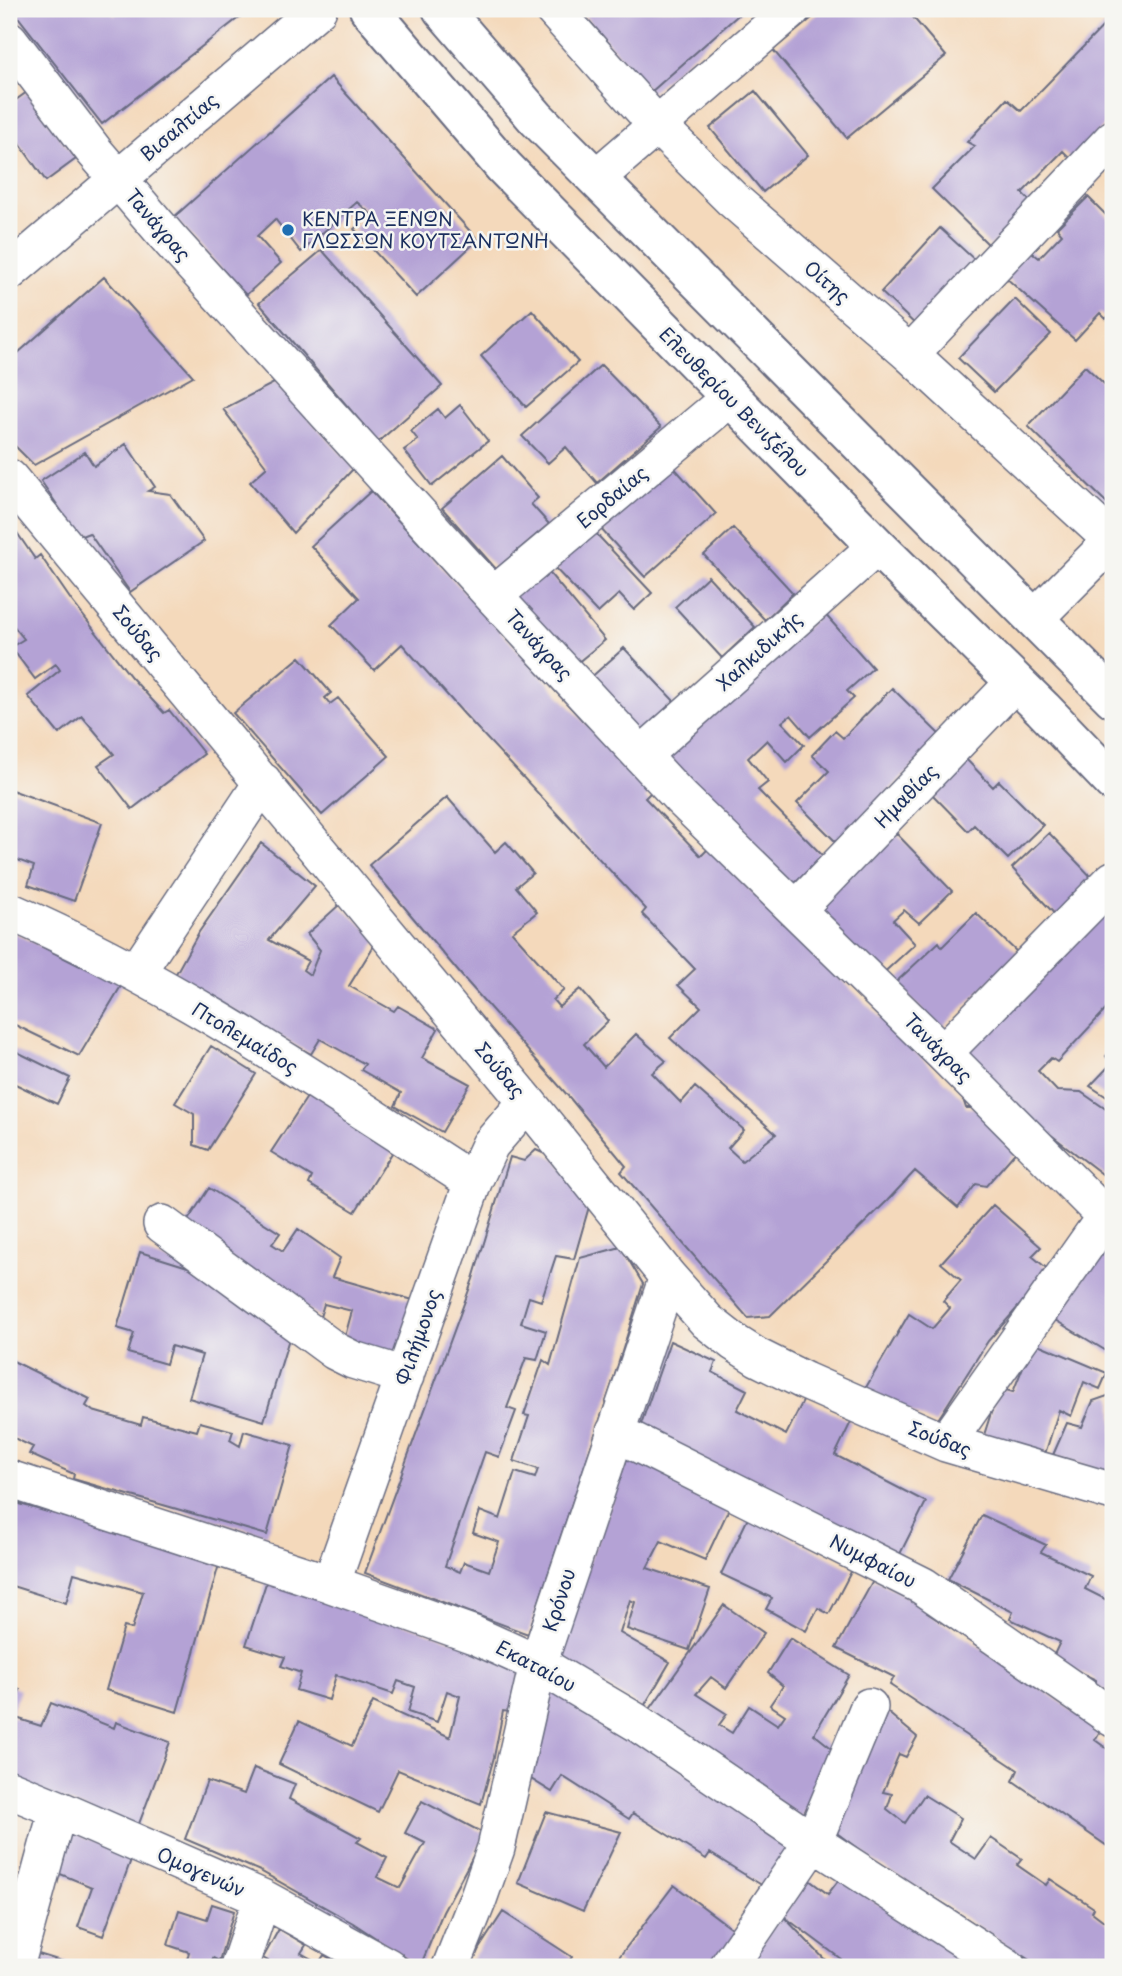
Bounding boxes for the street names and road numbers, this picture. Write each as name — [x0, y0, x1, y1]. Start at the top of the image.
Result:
street label: Βισαλτίας — [133, 85, 223, 167]
street label: Τανάγρας — [120, 182, 198, 267]
street label: Οίτης — [798, 253, 857, 309]
street label: Ελευθερίου Βενιζέλου — [653, 320, 816, 483]
street label: Εορδαίας — [570, 458, 653, 534]
street label: Σούδας — [107, 598, 171, 667]
street label: Τανάγρας — [500, 603, 580, 686]
street label: Χαλκιδικής — [709, 604, 807, 696]
street label: Ημαθίας — [867, 757, 943, 834]
street label: Πτολεμαίδος — [187, 994, 304, 1080]
street label: Τανάγρας — [898, 1006, 980, 1088]
street label: Σούδας — [469, 1035, 533, 1104]
street label: Φιλήμονος — [388, 1285, 447, 1389]
street label: Σούδας — [905, 1413, 976, 1463]
street label: Νυμφαίου — [825, 1526, 922, 1594]
street label: Κρόνου — [535, 1564, 581, 1635]
street label: Εκαταίου — [491, 1632, 582, 1698]
street label: Ομογενών — [153, 1839, 250, 1903]

